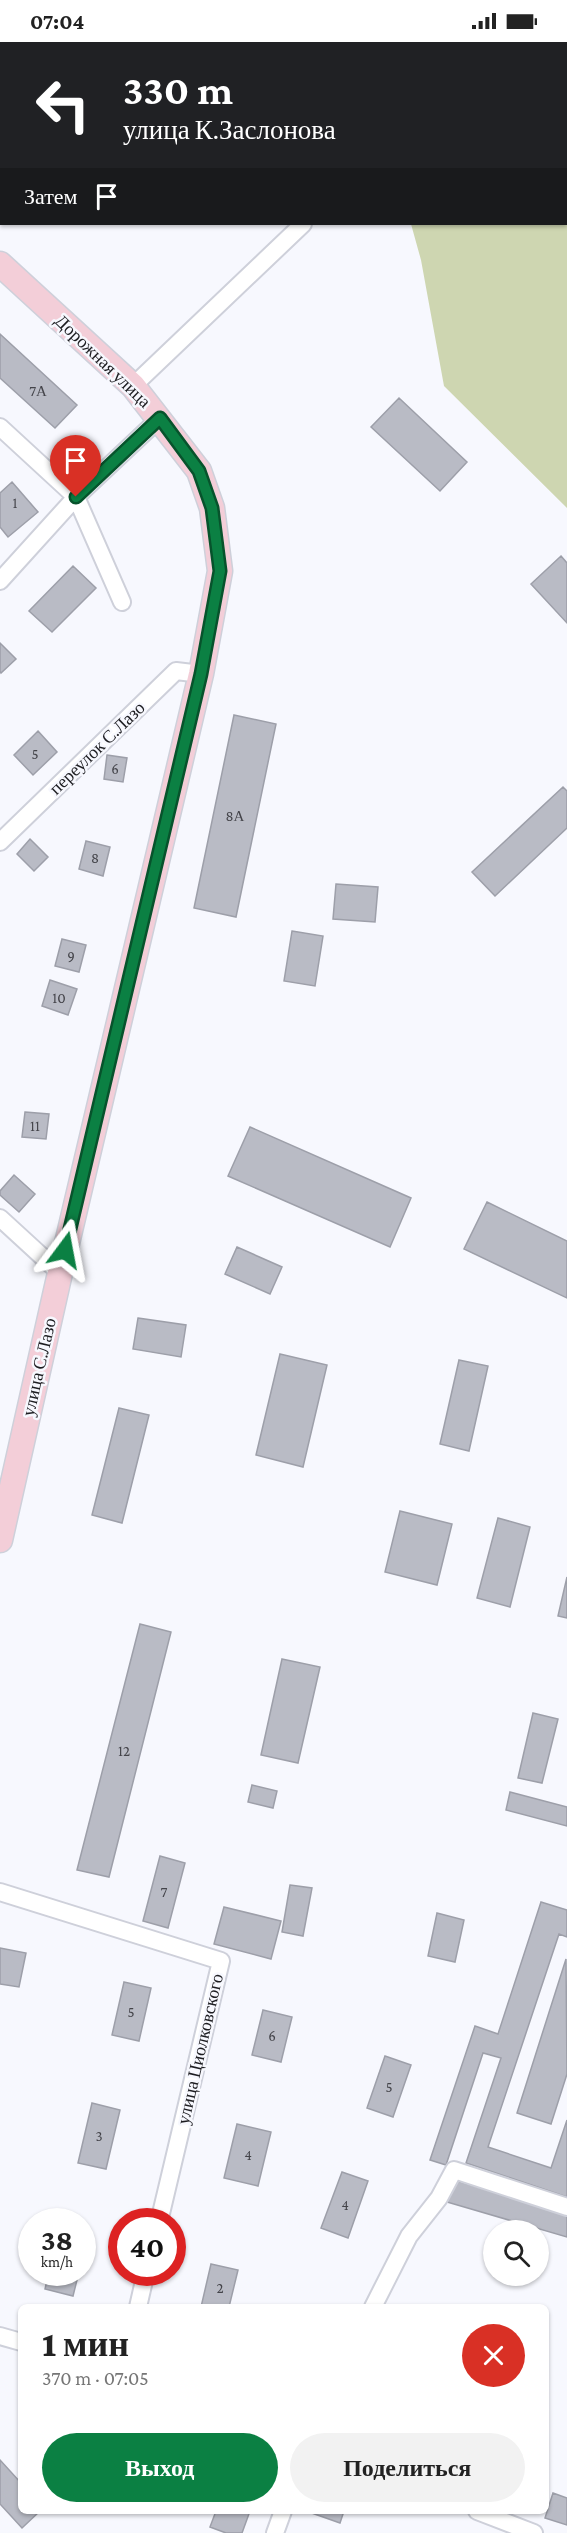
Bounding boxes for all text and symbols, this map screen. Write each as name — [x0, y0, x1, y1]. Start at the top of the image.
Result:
text: 07:04 — [30, 9, 84, 34]
icon: left — [24, 66, 102, 144]
text: 330 m — [123, 66, 233, 113]
text: улица К.Заслонова — [123, 115, 336, 145]
icon: arrive — [90, 180, 123, 213]
text: Затем — [24, 184, 78, 209]
street label: Дорожная улица — [51, 310, 155, 412]
house number: 7А — [29, 383, 47, 399]
pin — [50, 435, 101, 497]
icon: arrive — [59, 444, 92, 477]
house number: 1 — [13, 495, 18, 511]
street label: переулок С.Лазо — [45, 697, 149, 799]
house number: 5 — [31, 746, 39, 762]
house number: 6 — [111, 761, 119, 777]
house number: 8А — [226, 808, 245, 824]
house number: 8 — [91, 850, 99, 866]
house number: 9 — [67, 948, 75, 964]
house number: 10 — [52, 990, 66, 1006]
house number: 11 — [30, 1118, 40, 1134]
position arrow — [33, 1218, 97, 1282]
street label: улица С.Лазо — [18, 1316, 60, 1418]
house number: 12 — [118, 1743, 130, 1759]
house number: 7 — [161, 1884, 168, 1900]
street label: улица Циолковского — [173, 1972, 227, 2126]
house number: 5 — [127, 2004, 135, 2020]
house number: 6 — [268, 2028, 276, 2044]
house number: 5 — [385, 2079, 393, 2095]
house number: 3 — [95, 2128, 103, 2144]
house number: 4 — [244, 2147, 252, 2163]
house number: 4 — [341, 2197, 349, 2213]
speed limit sign: 40 — [108, 2208, 186, 2286]
map controls — [483, 2220, 549, 2286]
button: search — [483, 2220, 549, 2286]
text: 38 — [41, 2223, 73, 2256]
text: km/h — [41, 2254, 73, 2270]
house number: 2 — [216, 2280, 224, 2296]
text: 1 мин — [42, 2324, 129, 2364]
button: close — [462, 2324, 525, 2387]
text: 370 m · 07:05 — [42, 2367, 149, 2389]
button: Выход — [42, 2433, 278, 2502]
button: Поделиться — [290, 2433, 525, 2502]

